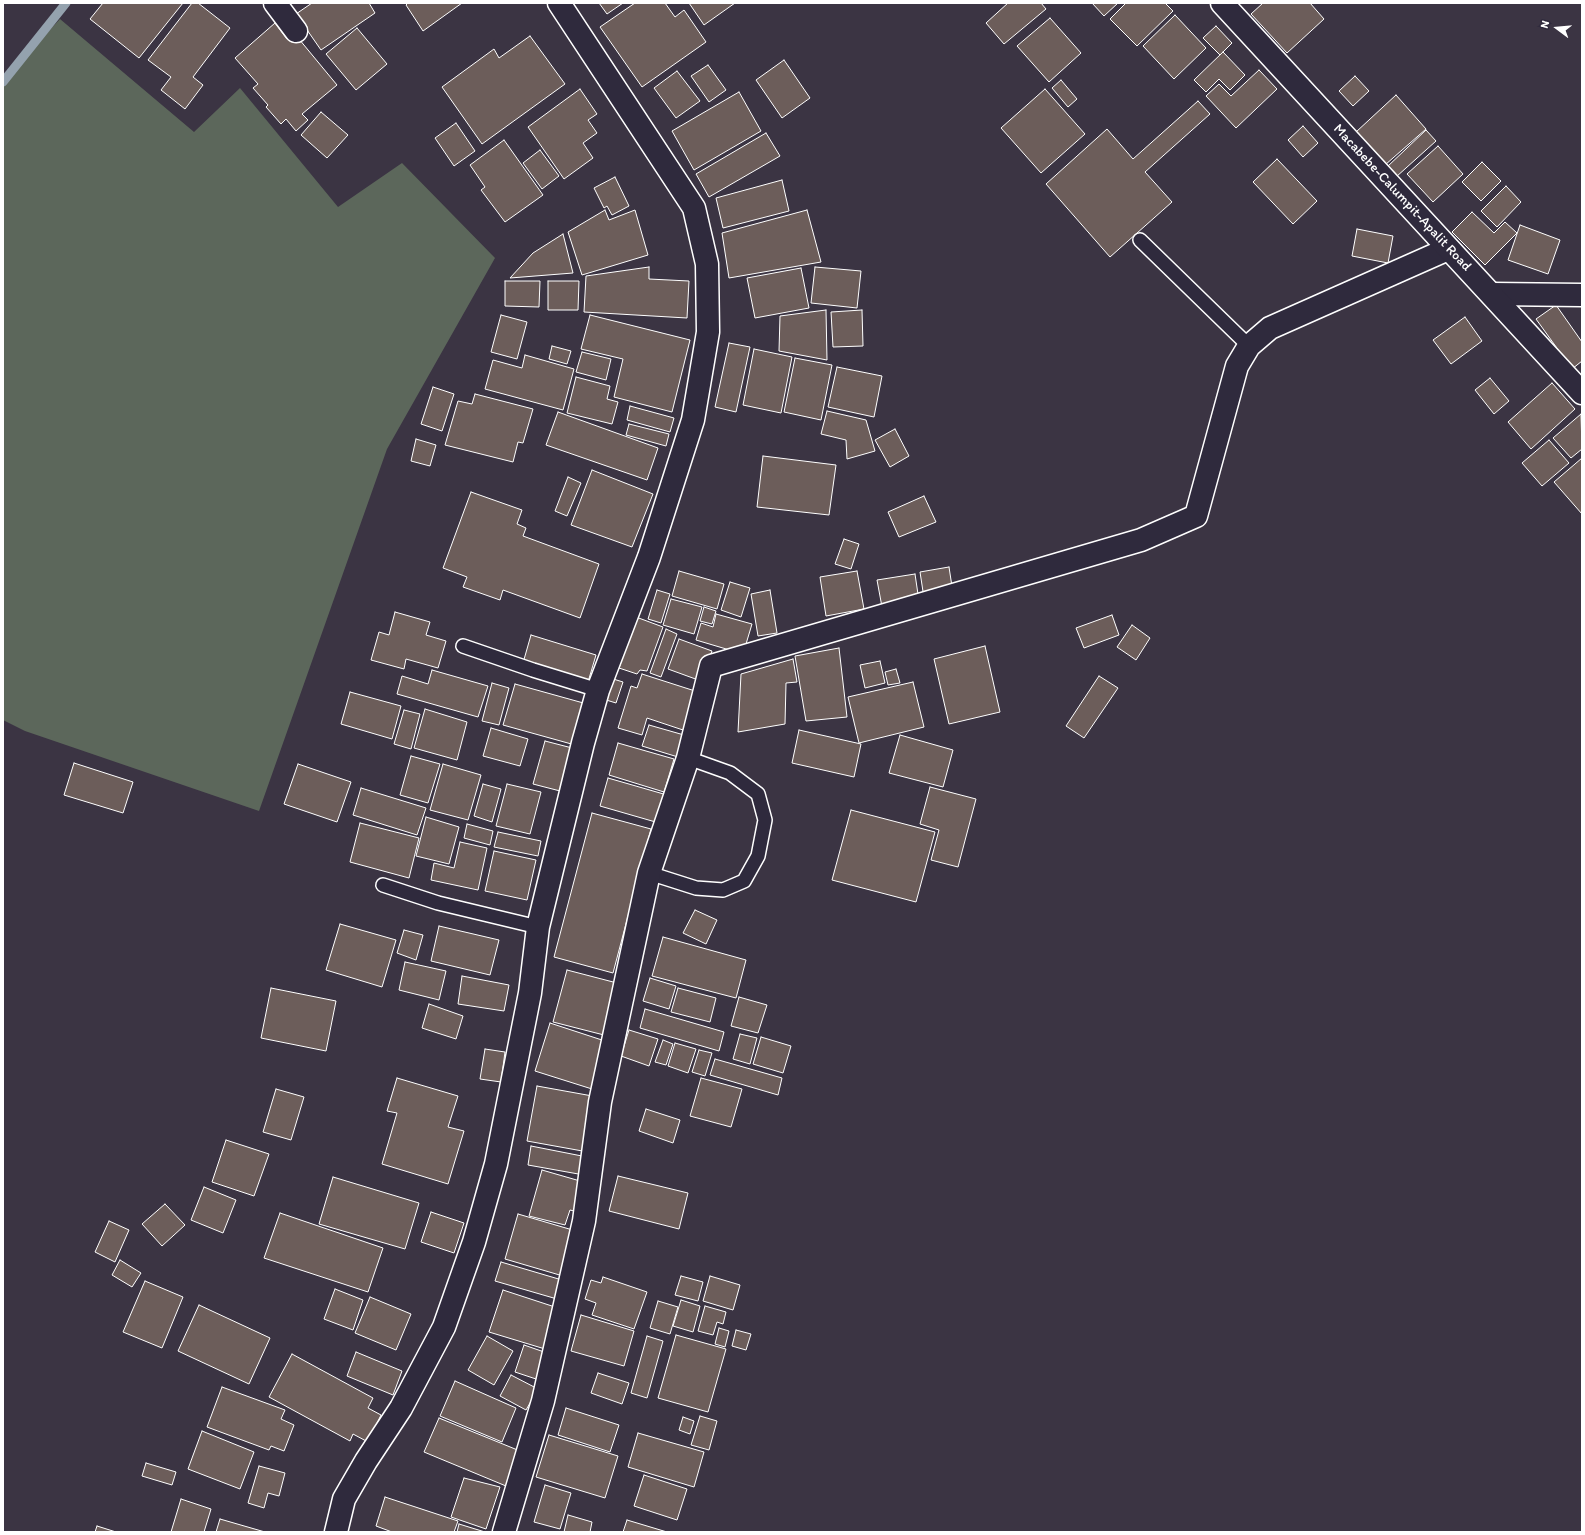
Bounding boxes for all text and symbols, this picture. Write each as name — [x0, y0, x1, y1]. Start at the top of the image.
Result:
north arrow — [1537, 8, 1577, 48]
text: N — [1538, 19, 1552, 30]
street label: Macabebe-Calumpit-Apalit Road — [1329, 121, 1475, 275]

